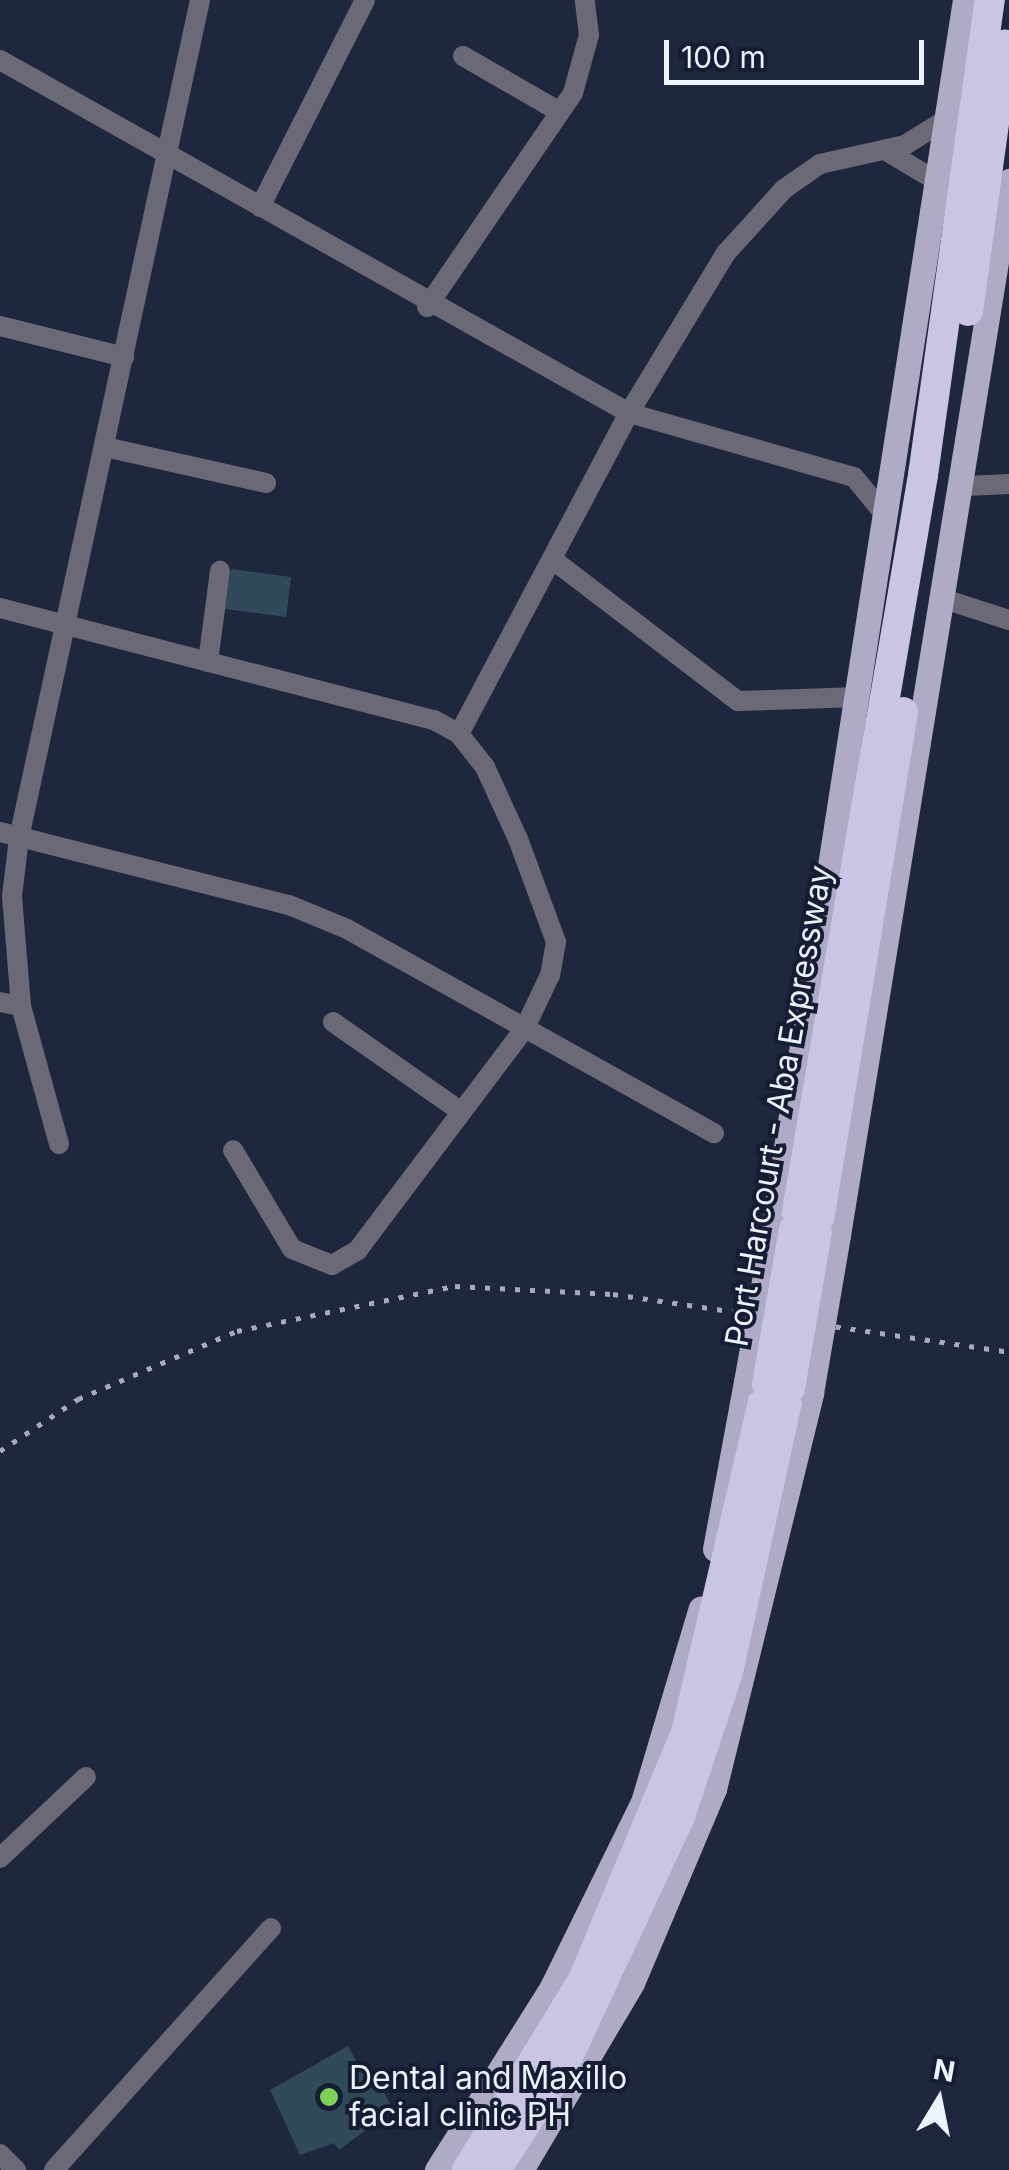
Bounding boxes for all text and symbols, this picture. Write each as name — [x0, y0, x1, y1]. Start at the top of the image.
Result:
scale bar — [669, 20, 929, 82]
text: 100 m — [681, 39, 766, 75]
street label: Port Harcourt - Aba Expressway — [718, 863, 840, 1349]
north arrow — [889, 2050, 989, 2150]
text: N — [931, 2052, 958, 2089]
place label: Dental and Maxillo facial clinic PH — [349, 2060, 627, 2135]
marker: Dental and Maxillo facial clinic PH — [318, 2086, 340, 2108]

